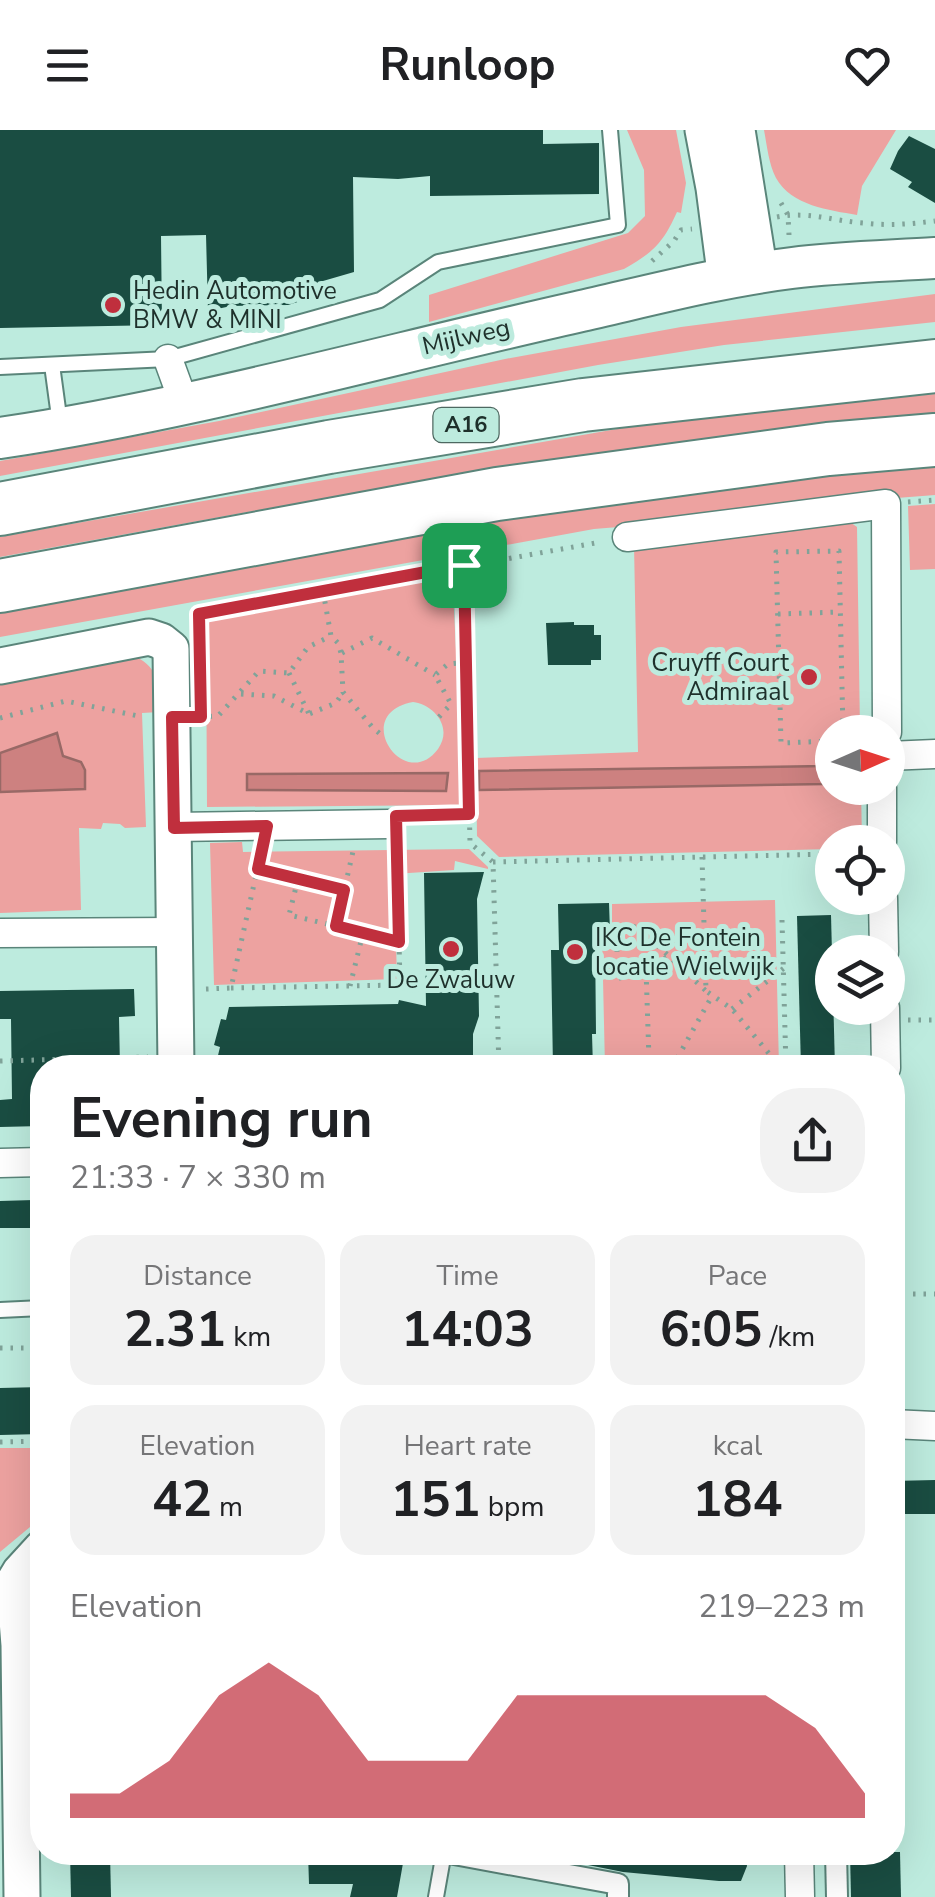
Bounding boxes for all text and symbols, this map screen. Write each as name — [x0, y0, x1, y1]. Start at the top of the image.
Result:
text: Runloop — [379, 35, 556, 96]
icon: menu — [40, 38, 95, 93]
icon: heart — [840, 38, 895, 93]
place label: Hedin Automotive BMW & MINI — [133, 274, 337, 337]
marker: Hedin Automotive BMW & MINI — [102, 294, 124, 316]
street label: Mijlweg — [419, 310, 513, 364]
road number: A16 — [434, 408, 498, 442]
pin — [422, 523, 507, 608]
icon: arrive — [437, 538, 492, 593]
place label: Cruyff Court Admiraal — [651, 646, 790, 709]
marker: Cruyff Court Admiraal — [798, 666, 820, 688]
north arrow — [815, 715, 905, 805]
map controls — [815, 715, 905, 1025]
button: locate — [815, 825, 905, 915]
place label: IKC De Fontein locatie Wielwijk — [595, 921, 775, 984]
button: layers — [815, 935, 905, 1025]
marker: De Zwaluw — [440, 938, 462, 960]
marker: IKC De Fontein locatie Wielwijk — [564, 941, 586, 963]
place label: De Zwaluw — [387, 963, 515, 997]
text: Evening run — [70, 1081, 373, 1156]
button: share — [760, 1088, 865, 1193]
text: 21:33 · 7 × 330 m — [70, 1156, 326, 1199]
text: Distance — [143, 1257, 252, 1295]
text: Time — [436, 1257, 499, 1295]
text: Pace — [708, 1257, 767, 1295]
text: 2.31 — [124, 1295, 226, 1364]
text: 14:03 — [401, 1295, 534, 1364]
text: 6:05 — [660, 1295, 762, 1364]
text: km — [226, 1318, 271, 1356]
text: /km — [762, 1318, 815, 1356]
text: Elevation — [140, 1427, 255, 1465]
text: Heart rate — [403, 1427, 532, 1465]
text: kcal — [713, 1427, 762, 1465]
text: 42 — [152, 1465, 212, 1534]
text: 151 — [391, 1465, 481, 1534]
text: 184 — [693, 1465, 783, 1534]
text: m — [212, 1488, 243, 1526]
text: bpm — [481, 1488, 544, 1526]
text: Elevation — [70, 1585, 203, 1628]
text: 219–223 m — [698, 1585, 865, 1628]

